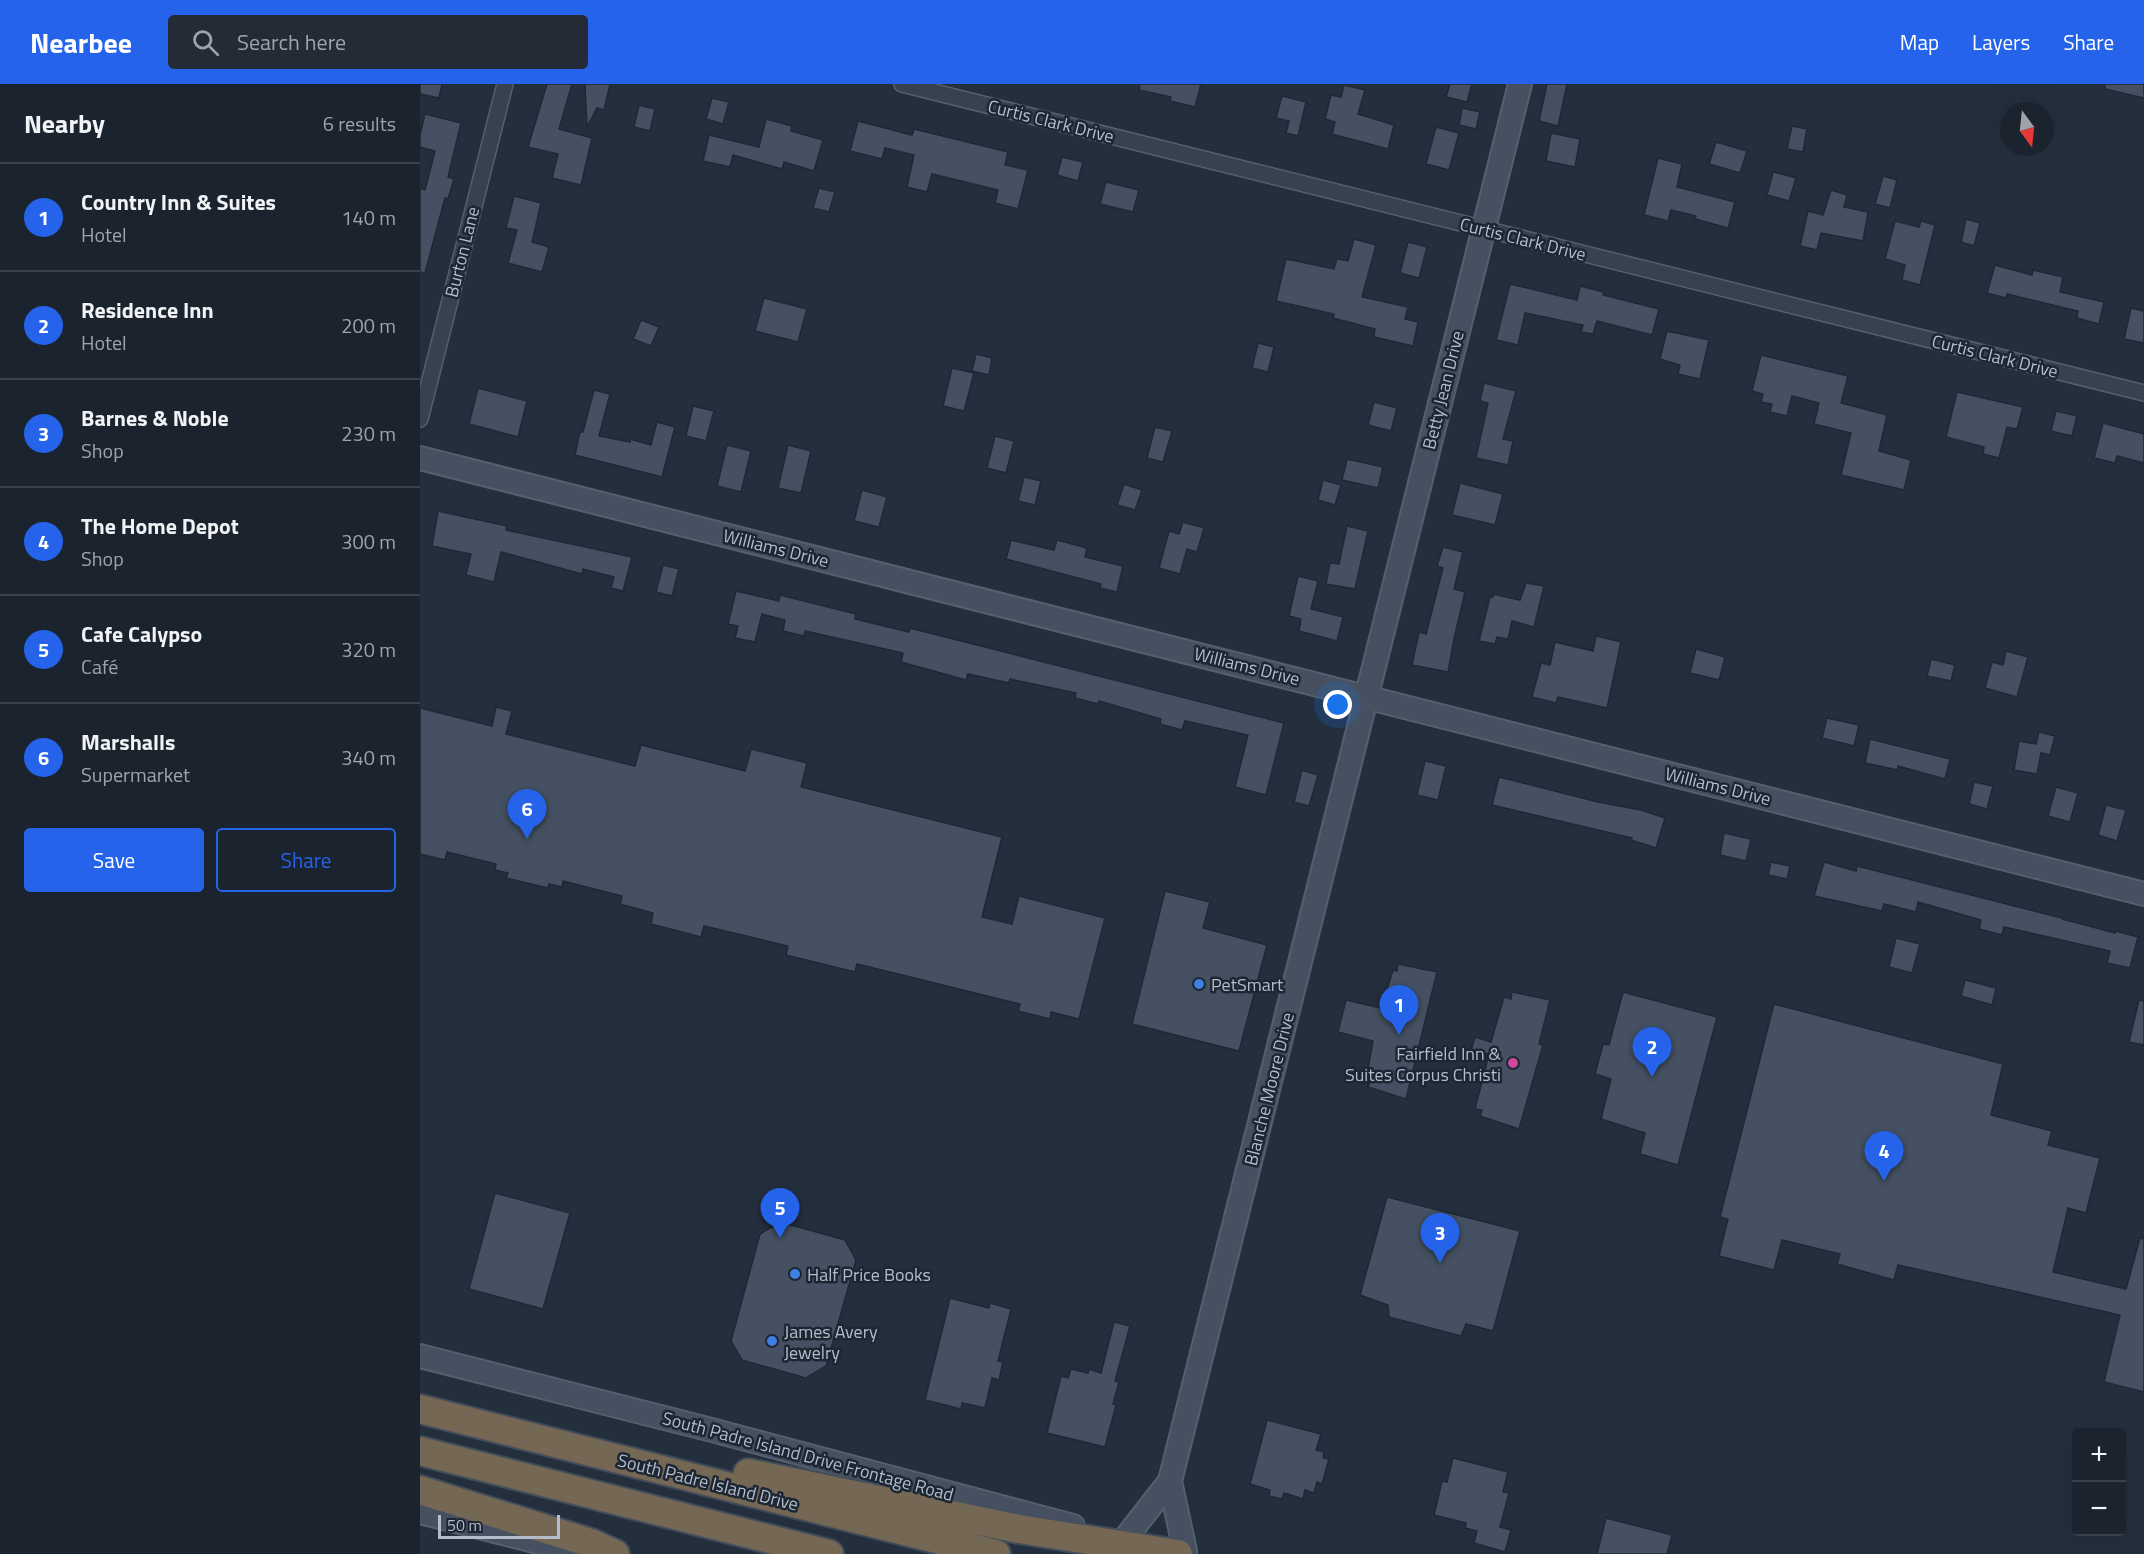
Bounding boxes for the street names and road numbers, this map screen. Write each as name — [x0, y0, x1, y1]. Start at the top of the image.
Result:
street label: Curtis Clark Drive — [985, 92, 1117, 150]
street label: Burton Lane — [438, 204, 486, 300]
street label: Curtis Clark Drive — [1457, 210, 1589, 268]
street label: Curtis Clark Drive — [1929, 327, 2061, 385]
street label: Betty Jean Drive — [1415, 328, 1471, 452]
street label: Williams Drive — [720, 522, 832, 574]
street label: Williams Drive — [1191, 640, 1303, 692]
street label: Williams Drive — [1662, 760, 1774, 812]
street label: Blanche Moore Drive — [1237, 1010, 1301, 1168]
street label: South Padre Island Drive Frontage Road — [660, 1407, 956, 1505]
street label: South Padre Island Drive — [615, 1449, 801, 1515]

